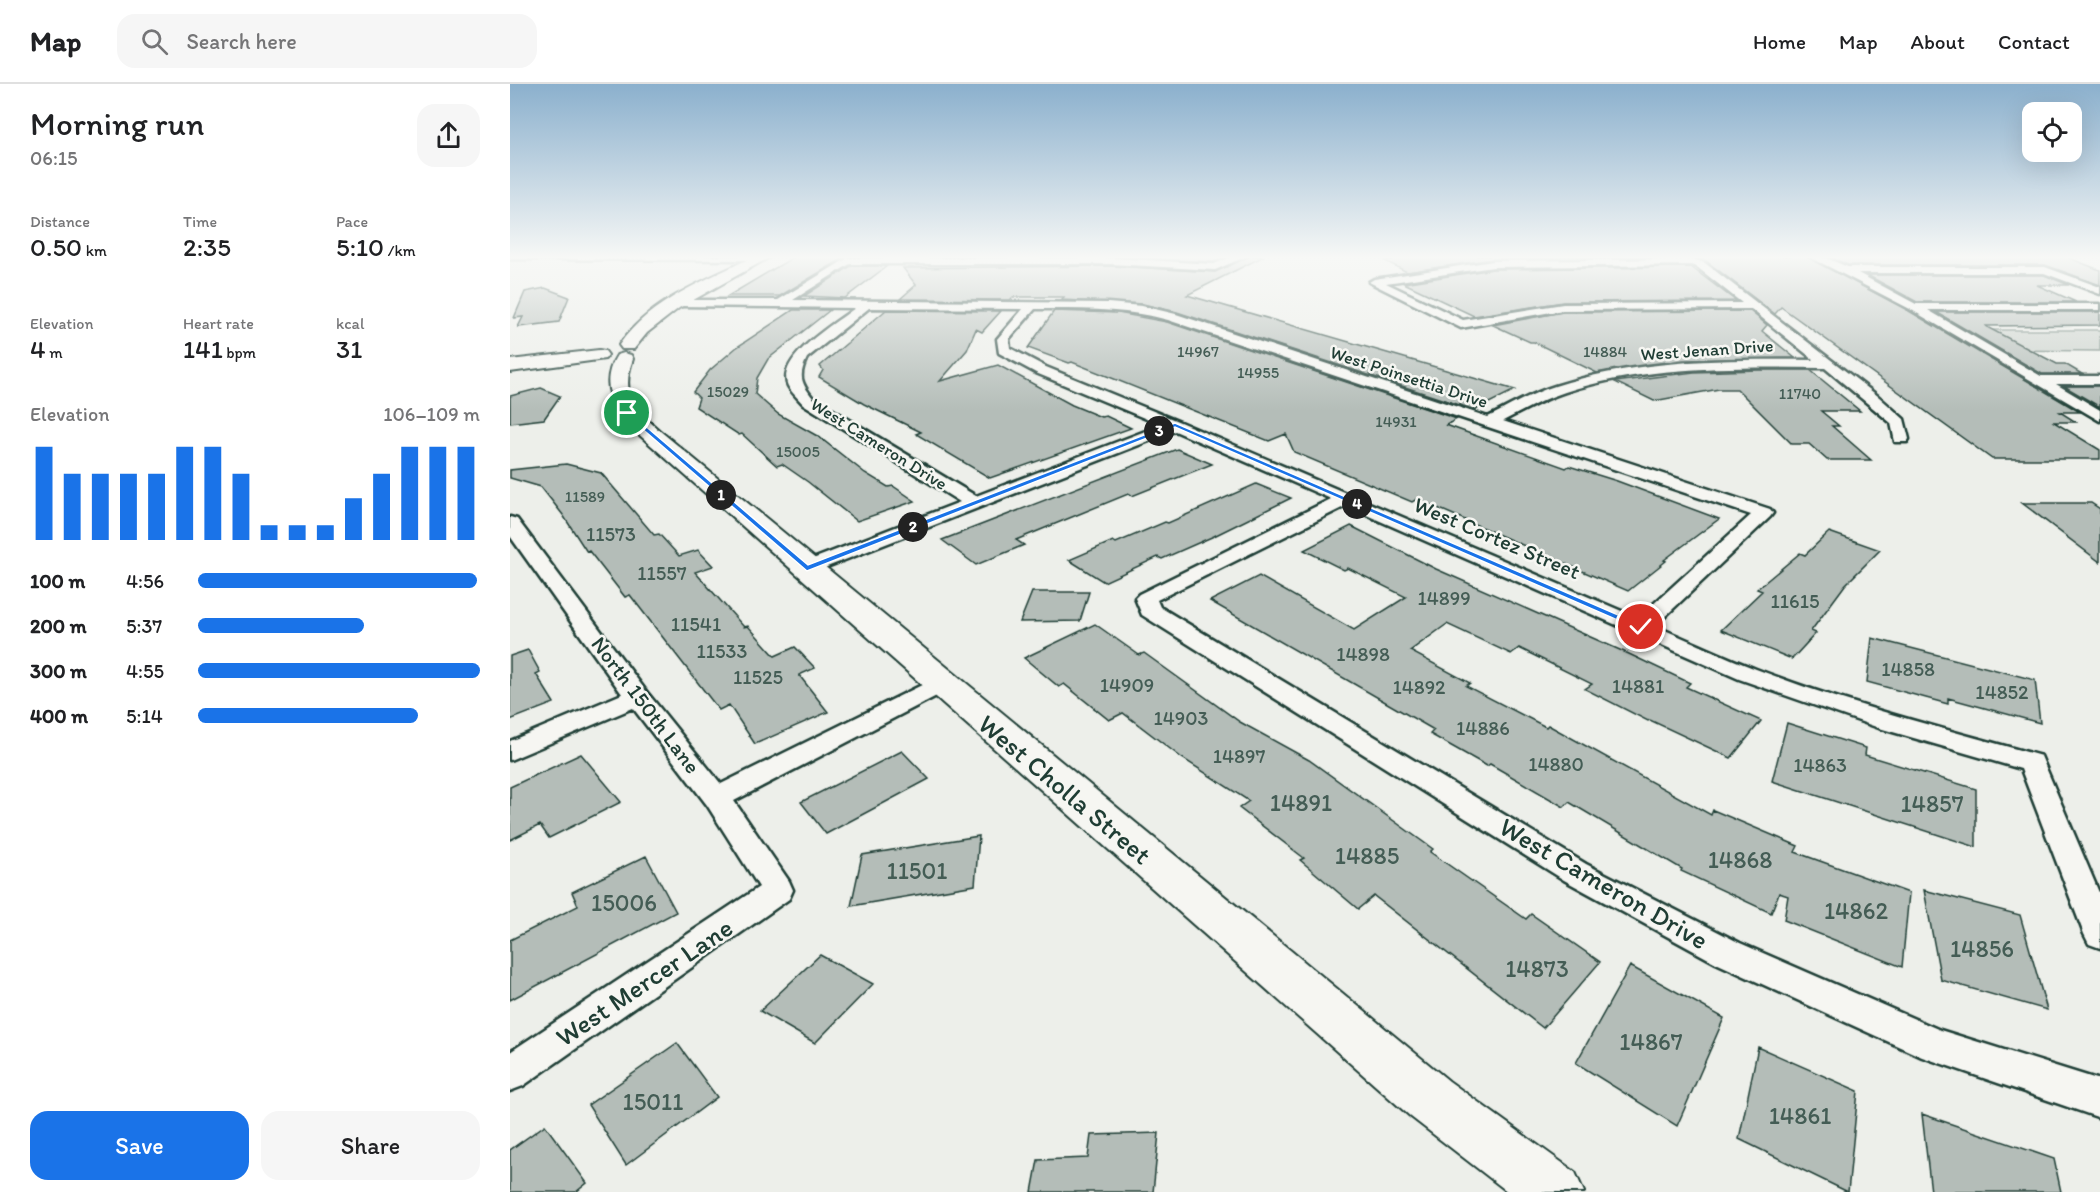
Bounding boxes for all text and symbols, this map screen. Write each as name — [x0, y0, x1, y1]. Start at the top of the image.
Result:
search box — [117, 14, 537, 68]
text: Map — [30, 24, 81, 58]
icon: search — [138, 25, 171, 58]
text: Search here — [186, 28, 297, 55]
text: Home — [1753, 29, 1806, 54]
text: Map — [1839, 29, 1878, 54]
text: About — [1911, 29, 1965, 54]
text: Contact — [1998, 29, 2070, 54]
map controls — [2022, 102, 2082, 162]
button: locate — [2022, 102, 2082, 162]
text: Morning run — [30, 104, 205, 143]
button: share — [417, 104, 480, 167]
text: 06:15 — [30, 146, 78, 170]
text: Distance — [30, 212, 90, 231]
text: Time — [183, 212, 217, 231]
text: Pace — [336, 212, 368, 231]
text: 0.50 — [30, 231, 82, 263]
text: 2:35 — [183, 231, 231, 263]
text: 5:10 — [336, 231, 384, 263]
text: km — [82, 241, 107, 260]
text: /km — [384, 241, 416, 260]
text: Elevation — [30, 314, 94, 333]
text: Heart rate — [183, 314, 254, 333]
text: kcal — [336, 314, 364, 333]
text: 4 — [30, 333, 46, 365]
text: 141 — [183, 333, 223, 365]
text: 31 — [336, 333, 362, 365]
street label: West Jenan Drive — [1640, 334, 1774, 366]
street label: West Poinsettia Drive — [1327, 341, 1491, 413]
house number: 14967 — [1177, 342, 1219, 361]
house number: 14884 — [1583, 342, 1627, 361]
text: m — [46, 343, 63, 362]
text: bpm — [223, 343, 256, 362]
house number: 14955 — [1237, 363, 1279, 382]
house number: 15029 — [707, 382, 749, 401]
house number: 11740 — [1779, 384, 1821, 403]
pin — [601, 387, 652, 438]
street label: West Cameron Drive — [807, 393, 951, 495]
icon: arrive — [610, 396, 643, 429]
text: Elevation — [30, 402, 109, 426]
text: 106–109 m — [383, 402, 480, 426]
house number: 14931 — [1375, 412, 1417, 431]
pin: 3 — [1144, 416, 1174, 446]
text: 3 — [1155, 421, 1163, 440]
house number: 15005 — [776, 442, 820, 461]
pin: 1 — [706, 480, 736, 510]
text: 1 — [717, 485, 725, 504]
house number: 11589 — [565, 487, 605, 506]
pin: 4 — [1342, 489, 1372, 519]
street label: West Cortez Street — [1410, 491, 1584, 585]
text: 4 — [1352, 494, 1362, 513]
pin: 2 — [898, 512, 928, 542]
text: 2 — [909, 517, 917, 536]
house number: 11573 — [586, 522, 636, 546]
house number: 11557 — [637, 561, 687, 585]
text: 100 m — [30, 569, 85, 593]
text: 4:56 — [126, 569, 164, 593]
house number: 14899 — [1417, 586, 1471, 610]
house number: 11615 — [1771, 589, 1819, 613]
pin — [1615, 601, 1666, 652]
icon: check — [1624, 610, 1657, 643]
house number: 11541 — [671, 612, 721, 636]
text: 200 m — [30, 614, 86, 638]
text: 5:37 — [126, 614, 162, 638]
street label: North 150th Lane — [586, 631, 706, 779]
house number: 11533 — [697, 639, 748, 663]
house number: 14898 — [1336, 642, 1390, 666]
house number: 14858 — [1881, 657, 1935, 681]
text: 300 m — [30, 659, 87, 683]
text: 4:55 — [126, 659, 164, 683]
house number: 11525 — [733, 665, 783, 689]
house number: 14909 — [1100, 673, 1154, 697]
house number: 14881 — [1612, 674, 1664, 698]
house number: 14892 — [1392, 675, 1446, 699]
house number: 14852 — [1975, 680, 2029, 704]
text: 400 m — [30, 704, 88, 728]
text: 5:14 — [126, 704, 163, 728]
house number: 14903 — [1154, 706, 1209, 730]
street label: West Cholla Street — [972, 707, 1158, 871]
house number: 14886 — [1456, 716, 1510, 740]
house number: 14897 — [1213, 744, 1265, 768]
house number: 14880 — [1528, 752, 1584, 776]
house number: 14863 — [1793, 753, 1847, 777]
house number: 14891 — [1270, 788, 1332, 817]
house number: 14857 — [1900, 789, 1964, 818]
street label: West Cameron Drive — [1494, 810, 1714, 956]
house number: 14885 — [1335, 841, 1399, 870]
house number: 14868 — [1708, 845, 1772, 874]
house number: 11501 — [887, 856, 947, 885]
house number: 15006 — [591, 888, 657, 917]
house number: 14862 — [1824, 896, 1888, 925]
street label: West Mercer Lane — [549, 911, 739, 1053]
house number: 14856 — [1950, 934, 2014, 963]
house number: 14873 — [1505, 954, 1569, 983]
house number: 14867 — [1619, 1027, 1683, 1056]
house number: 15011 — [623, 1087, 683, 1116]
house number: 14861 — [1769, 1101, 1831, 1130]
button: Save — [30, 1111, 249, 1180]
button: Share — [261, 1111, 480, 1180]

